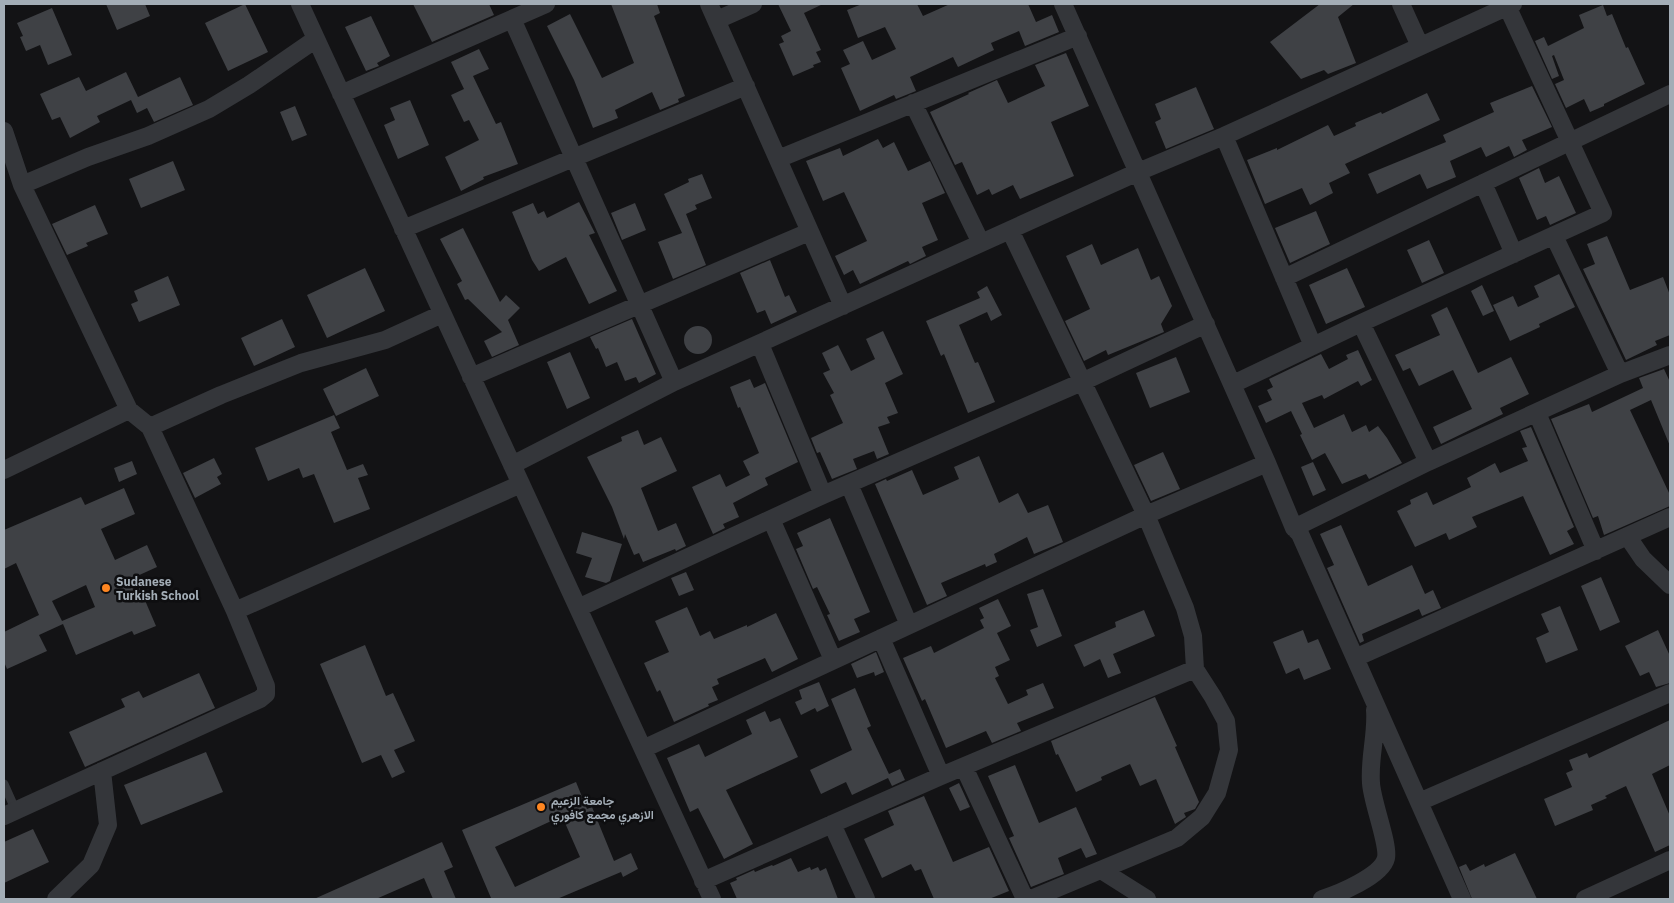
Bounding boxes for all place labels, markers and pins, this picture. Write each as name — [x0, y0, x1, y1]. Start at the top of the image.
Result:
place label: Sudanese Turkish School — [116, 574, 199, 603]
marker: Sudanese Turkish School — [100, 582, 112, 594]
place label: جامعة الزعيم الازهري مجمع كافوري — [551, 793, 654, 825]
marker: جامعة الزعيم الازهري مجمع كافوري — [535, 801, 547, 813]

